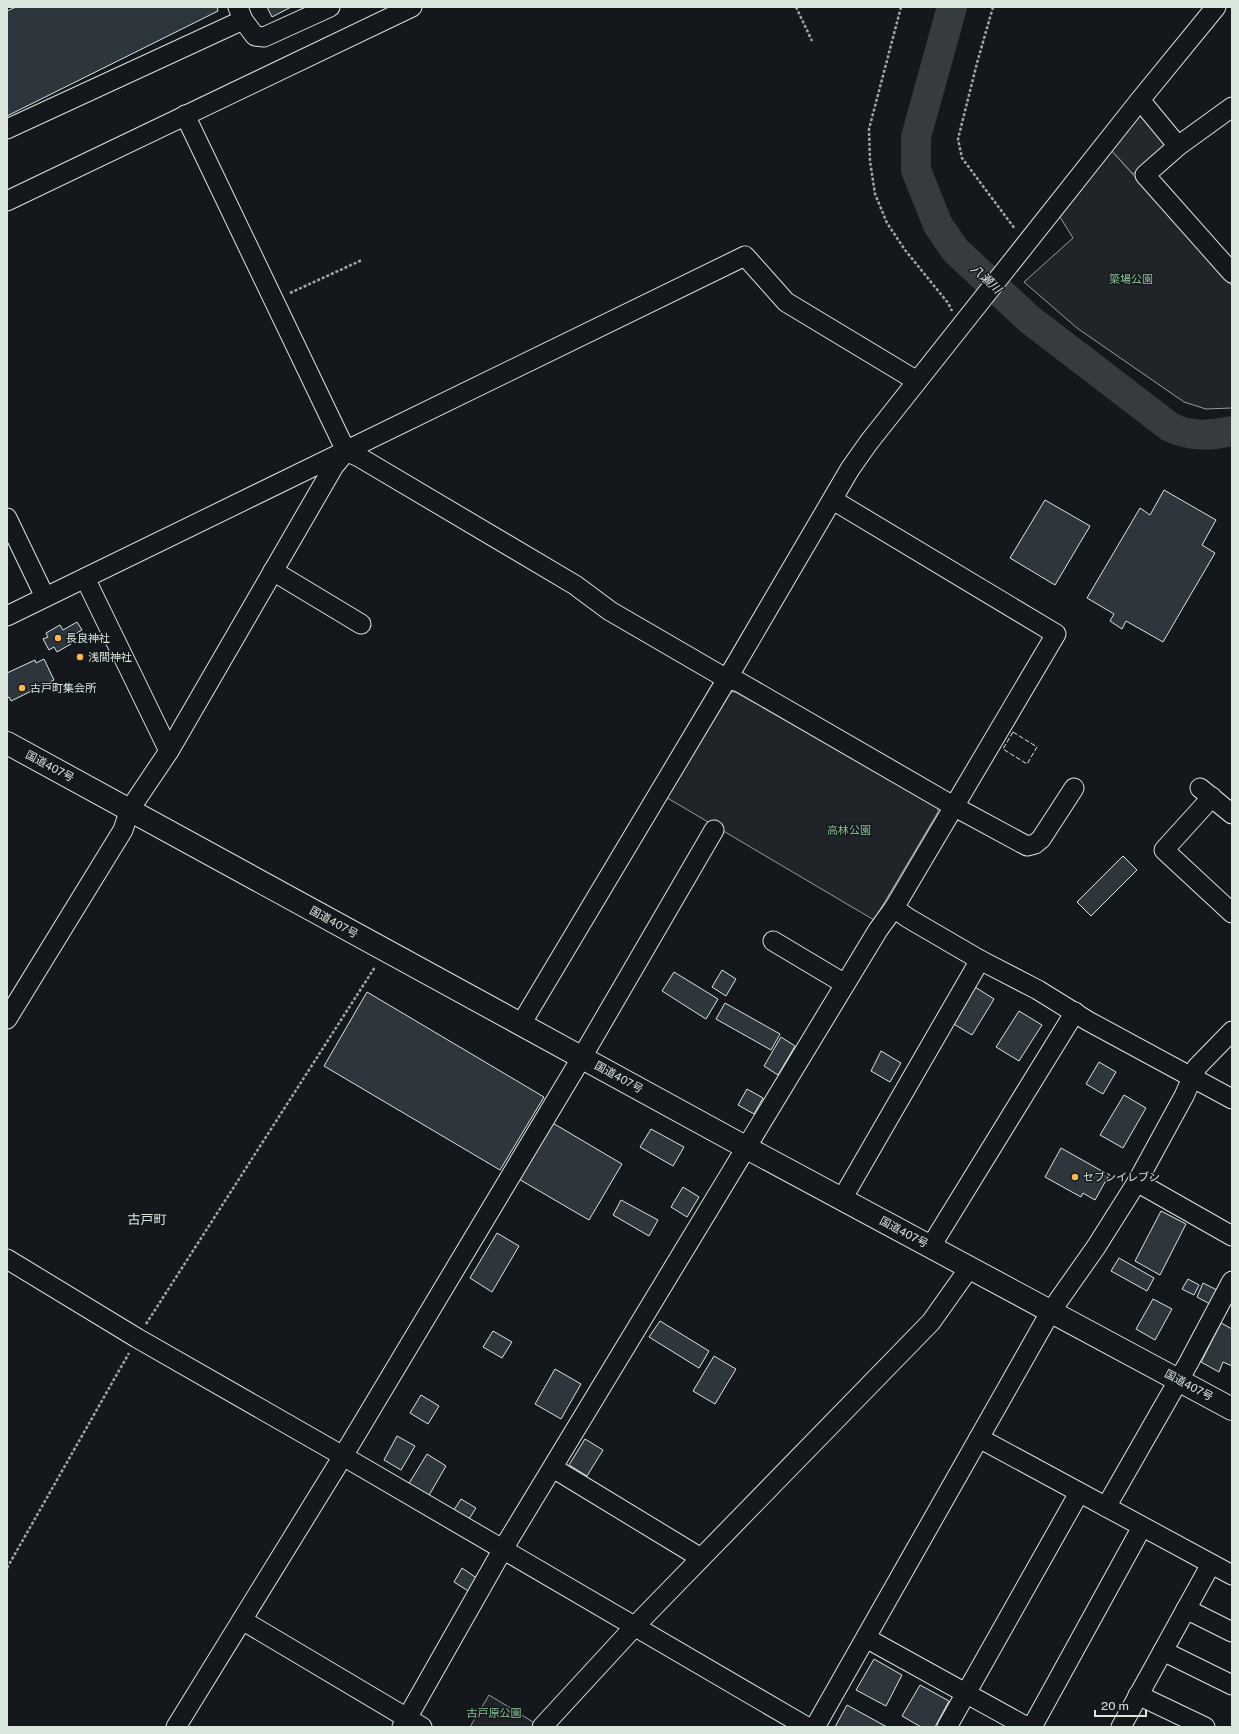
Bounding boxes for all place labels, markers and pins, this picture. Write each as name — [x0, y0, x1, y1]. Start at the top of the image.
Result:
place label: 長良神社 — [66, 632, 110, 644]
marker: 長良神社 — [53, 633, 63, 643]
place label: 浅間神社 — [88, 651, 132, 663]
marker: 浅間神社 — [75, 652, 85, 662]
place label: 古戸町集会所 — [30, 682, 97, 694]
marker: 古戸町集会所 — [17, 683, 27, 693]
place label: セブンイレブン — [1083, 1171, 1160, 1183]
marker: セブンイレブン — [1070, 1172, 1080, 1182]

